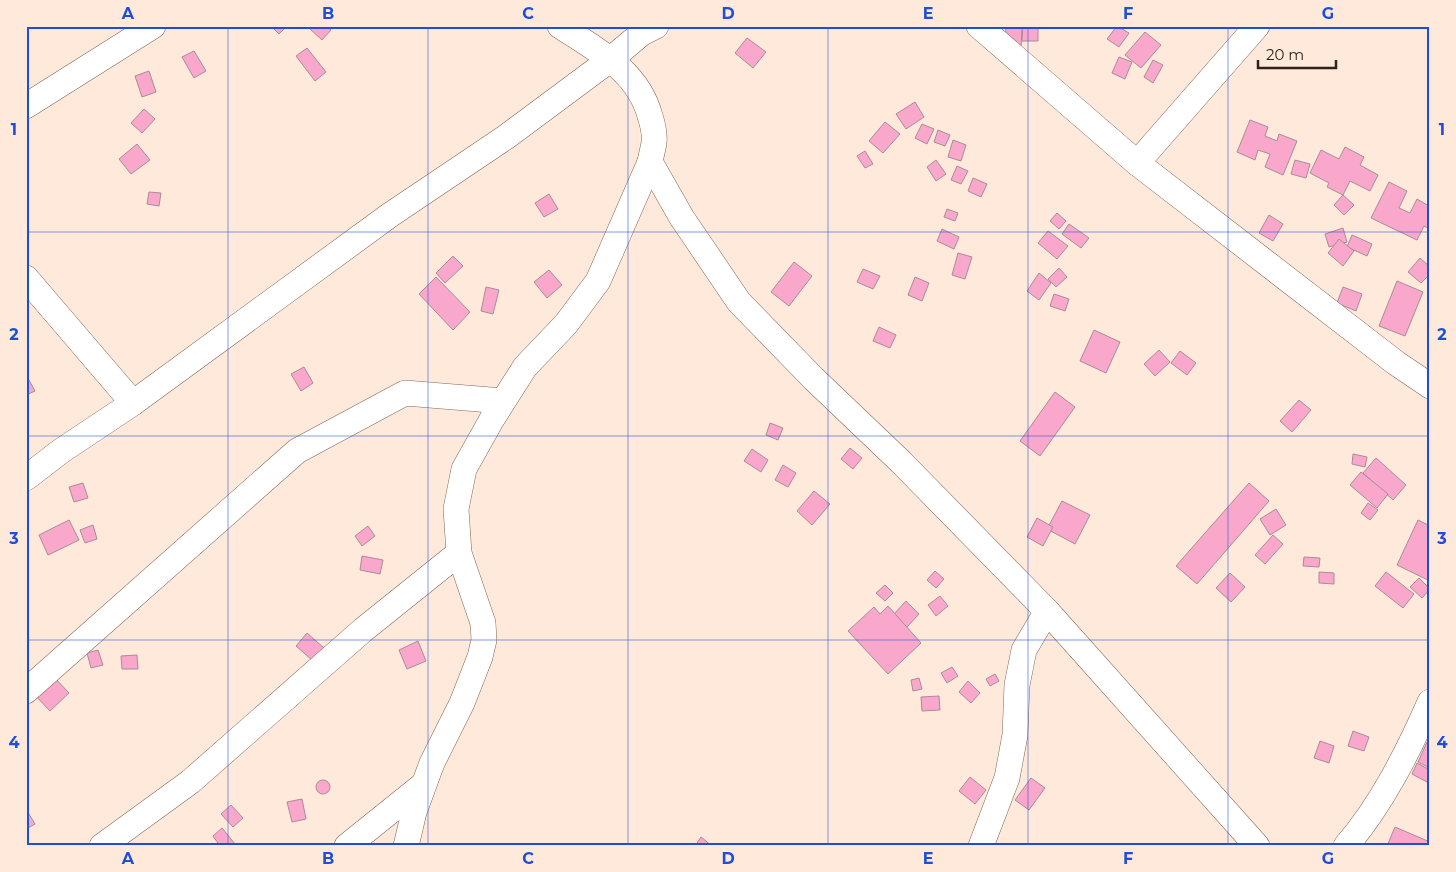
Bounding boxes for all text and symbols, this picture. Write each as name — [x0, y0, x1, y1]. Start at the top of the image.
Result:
text: A — [121, 4, 135, 23]
text: B — [322, 4, 334, 23]
text: C — [522, 4, 534, 23]
text: D — [721, 4, 735, 23]
text: E — [923, 4, 933, 23]
text: F — [1123, 4, 1133, 23]
text: G — [1322, 4, 1334, 23]
scale bar — [1258, 38, 1336, 70]
text: 20 m — [1266, 45, 1304, 64]
text: 1 — [11, 120, 17, 139]
text: 1 — [1439, 120, 1445, 139]
text: 2 — [9, 325, 19, 344]
text: 2 — [1437, 325, 1447, 344]
text: 3 — [8, 529, 19, 548]
text: 3 — [1436, 529, 1447, 548]
text: 4 — [8, 733, 20, 752]
text: 4 — [1436, 733, 1448, 752]
text: A — [121, 849, 135, 868]
text: B — [322, 849, 334, 868]
text: C — [522, 849, 534, 868]
text: D — [721, 849, 735, 868]
text: E — [923, 849, 933, 868]
text: F — [1123, 849, 1133, 868]
text: G — [1322, 849, 1334, 868]

